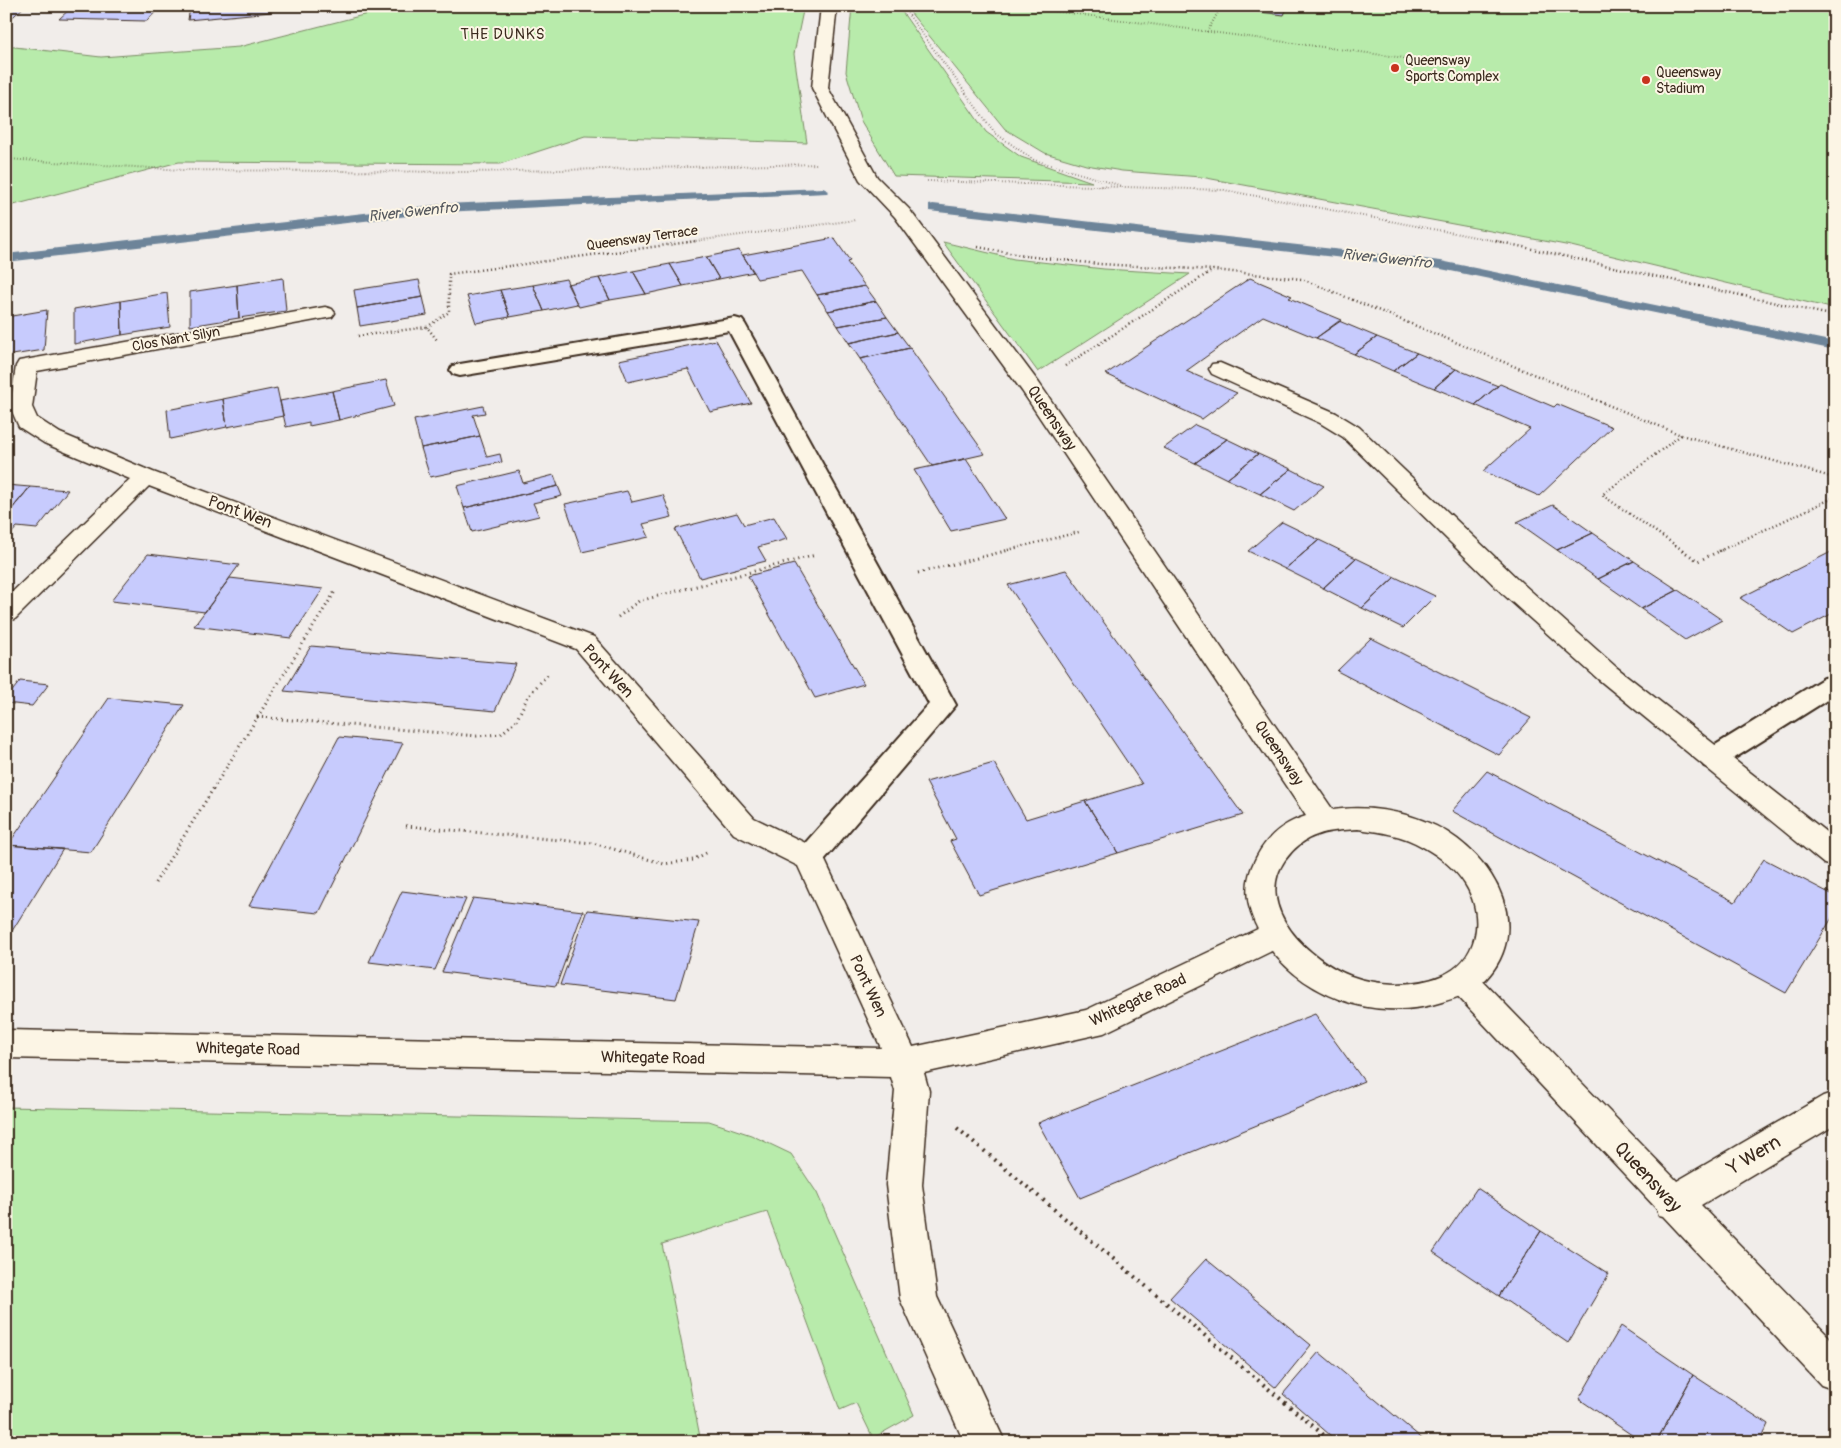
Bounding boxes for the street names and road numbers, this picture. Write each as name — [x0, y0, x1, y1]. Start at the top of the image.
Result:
street label: Queensway Terrace — [585, 222, 699, 254]
street label: Clos Nant Silyn — [131, 323, 221, 355]
street label: Queensway — [1023, 382, 1081, 455]
street label: Pont Wen — [205, 491, 275, 533]
street label: Pont Wen — [578, 640, 638, 702]
street label: Queensway — [1250, 717, 1308, 790]
street label: Pont Wen — [845, 952, 891, 1020]
street label: Whitegate Road — [1086, 969, 1190, 1031]
street label: Whitegate Road — [196, 1038, 300, 1060]
street label: Whitegate Road — [601, 1047, 705, 1069]
street label: Y Wern — [1722, 1130, 1785, 1181]
street label: Queensway — [1609, 1137, 1687, 1217]

